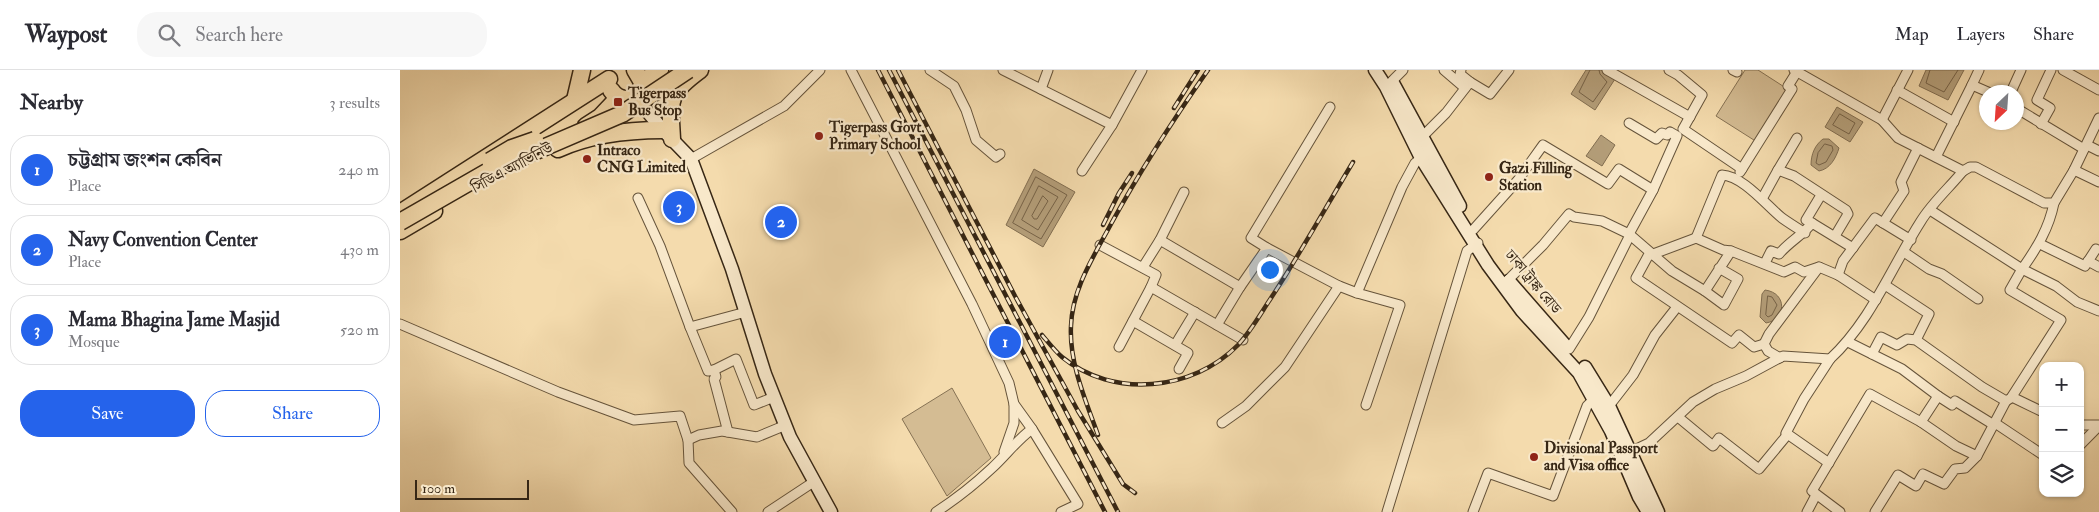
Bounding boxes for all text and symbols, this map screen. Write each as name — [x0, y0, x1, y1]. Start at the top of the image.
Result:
search box — [137, 12, 487, 57]
text: Waypost — [25, 19, 107, 50]
icon: search — [155, 21, 183, 49]
text: Search here — [195, 23, 283, 47]
text: Map — [1895, 23, 1929, 46]
text: Layers — [1957, 23, 2005, 46]
text: Share — [2033, 23, 2074, 46]
place label: Tigerpass Bus Stop — [627, 84, 686, 121]
north arrow — [1979, 85, 2024, 130]
text: Nearby — [20, 89, 83, 116]
text: 3 results — [329, 93, 380, 113]
marker: Tigerpass Bus Stop — [612, 96, 624, 108]
place label: Tigerpass Govt. Primary School — [828, 118, 924, 155]
marker: Tigerpass Govt. Primary School — [813, 130, 825, 142]
street label: সিডিএ অ্যাভিনিউ — [467, 138, 557, 198]
place label: Intraco CNG Limited — [597, 141, 687, 177]
text: চট্টগ্রাম জংশন কেবিন — [68, 148, 222, 172]
marker: Intraco CNG Limited — [581, 153, 593, 165]
place label: Gazi Filling Station — [1499, 159, 1573, 195]
text: 1 — [34, 160, 40, 180]
text: 240 m — [338, 160, 379, 180]
marker: Gazi Filling Station — [1483, 171, 1495, 183]
text: Place — [68, 176, 101, 196]
pin: 3 — [663, 188, 695, 226]
pin: 2 — [765, 203, 797, 241]
text: Navy Convention Center — [68, 228, 258, 252]
text: 2 — [33, 240, 41, 260]
text: 430 m — [340, 240, 379, 260]
street label: ঢাকা ট্রাঙ্ক রোড — [1500, 245, 1566, 318]
text: Place — [68, 252, 101, 272]
your location — [1257, 257, 1283, 283]
text: Mama Bhagina Jame Masjid — [68, 308, 280, 332]
text: 3 — [34, 320, 40, 340]
text: 520 m — [340, 320, 379, 340]
pin: 1 — [989, 323, 1021, 361]
text: Mosque — [68, 332, 120, 352]
map controls — [2039, 362, 2084, 497]
button: + — [2039, 362, 2084, 407]
button: Save — [20, 390, 195, 437]
button: Share — [205, 390, 380, 437]
button: − — [2039, 407, 2084, 452]
place label: Divisional Passport and Visa office — [1544, 439, 1658, 475]
marker: Divisional Passport and Visa office — [1528, 451, 1540, 463]
button: layers — [2039, 452, 2084, 497]
scale bar — [415, 477, 529, 500]
text: 100 m — [422, 480, 455, 497]

